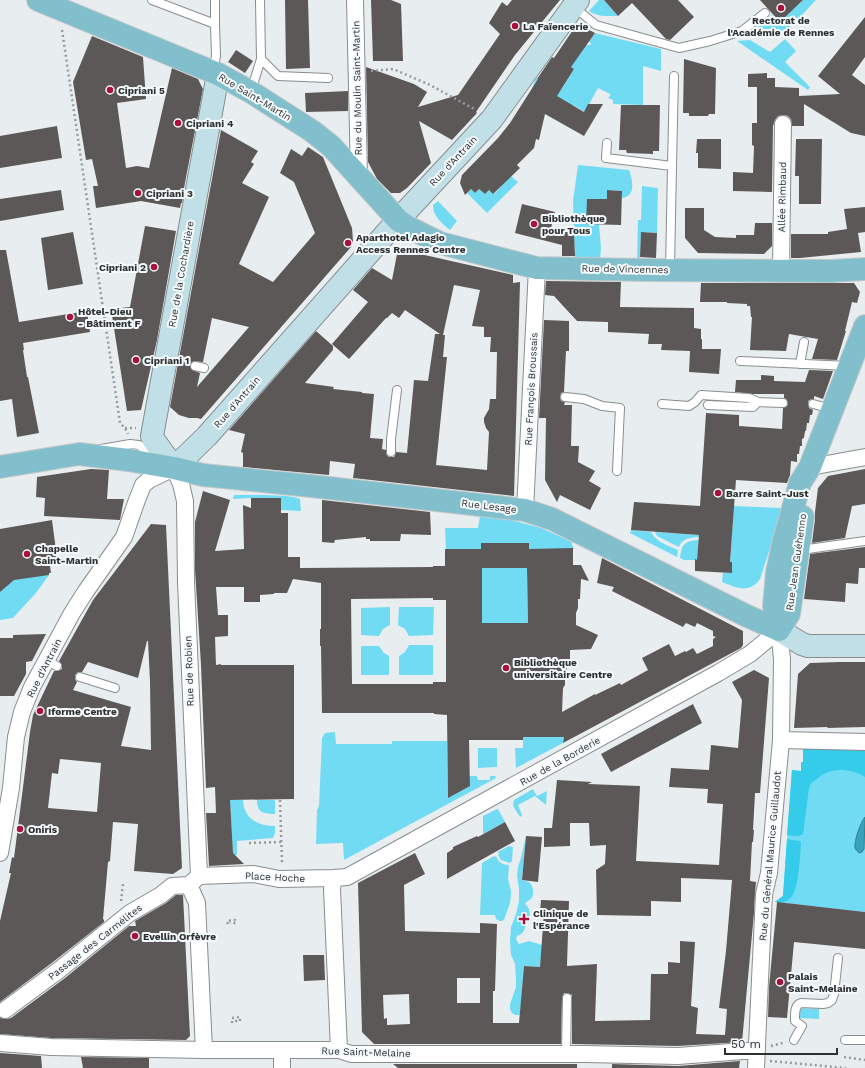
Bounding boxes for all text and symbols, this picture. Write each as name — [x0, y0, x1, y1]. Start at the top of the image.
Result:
marker: Rectorat de l'Académie de Rennes — [776, 3, 786, 13]
place label: Rectorat de l'Académie de Rennes — [728, 15, 835, 38]
street label: Rue du Moulin Saint-Martin — [350, 21, 364, 155]
marker: La Faïencerie — [510, 21, 520, 31]
place label: La Faïencerie — [523, 21, 589, 32]
street label: Rue Saint-Martin — [217, 71, 293, 123]
marker: Cipriani 5 — [105, 85, 115, 95]
place label: Cipriani 5 — [118, 85, 165, 96]
marker: Cipriani 4 — [173, 118, 183, 128]
place label: Cipriani 4 — [186, 118, 234, 129]
street label: Rue d'Antrain — [427, 134, 479, 188]
street label: Allée Rimbaud — [776, 161, 788, 233]
marker: Cipriani 3 — [133, 188, 143, 198]
place label: Cipriani 3 — [146, 188, 193, 199]
place label: Bibliothèque pour Tous — [542, 213, 605, 236]
marker: Bibliothèque pour Tous — [529, 219, 539, 229]
street label: Rue de la Cochardière — [166, 220, 196, 328]
place label: Aparthotel Adagio Access Rennes Centre — [356, 232, 466, 255]
marker: Aparthotel Adagio Access Rennes Centre — [343, 238, 353, 248]
place label: Cipriani 2 — [99, 262, 146, 273]
marker: Cipriani 2 — [149, 262, 159, 272]
street label: Rue de Vincennes — [581, 263, 669, 275]
place label: Hôtel-Dieu - Bâtiment F — [78, 306, 141, 329]
marker: Hôtel-Dieu - Bâtiment F — [65, 312, 75, 322]
street label: Rue François Broussais — [523, 332, 539, 446]
marker: Cipriani 1 — [131, 355, 141, 365]
place label: Cipriani 1 — [144, 355, 189, 366]
street label: Rue d'Antrain — [212, 374, 262, 430]
marker: Barre Saint-Just — [713, 488, 723, 498]
place label: Barre Saint-Just — [726, 488, 809, 499]
street label: Rue Lesage — [461, 497, 517, 515]
street label: Rue Jean Guéhenno — [784, 513, 808, 611]
place label: Chapelle Saint-Martin — [35, 543, 98, 566]
marker: Chapelle Saint-Martin — [22, 549, 32, 559]
street label: Rue de Robien — [182, 635, 196, 707]
street label: Rue d'Antrain — [24, 637, 64, 699]
place label: Bibliothèque universitaire Centre — [514, 657, 612, 680]
marker: Bibliothèque universitaire Centre — [501, 663, 511, 673]
marker: Iforme Centre — [35, 706, 45, 716]
place label: Iforme Centre — [48, 706, 117, 717]
street label: Rue de la Borderie — [518, 734, 602, 788]
street label: Rue du Général Maurice Guillaudot — [757, 770, 783, 941]
marker: Oniris — [15, 824, 25, 834]
place label: Oniris — [28, 824, 58, 835]
street label: Place Hoche — [245, 870, 306, 884]
street label: Passage des Carmélites — [46, 902, 144, 982]
place label: Clinique de l'Espérance — [533, 908, 590, 931]
marker: Clinique de l'Espérance — [518, 913, 530, 925]
marker: Evellin Orfèvre — [130, 931, 140, 941]
place label: Evellin Orfèvre — [143, 931, 216, 942]
place label: Palais Saint-Melaine — [788, 971, 858, 994]
marker: Palais Saint-Melaine — [775, 977, 785, 987]
scale bar — [725, 1030, 837, 1056]
text: 50 m — [731, 1037, 761, 1051]
street label: Rue Saint-Melaine — [321, 1045, 411, 1059]

